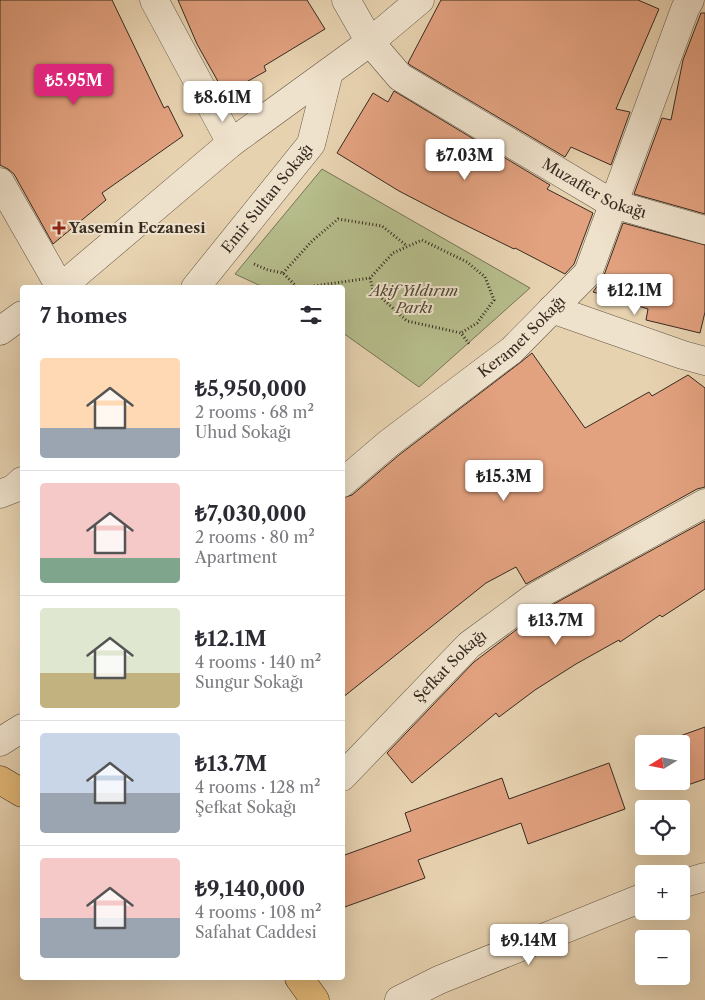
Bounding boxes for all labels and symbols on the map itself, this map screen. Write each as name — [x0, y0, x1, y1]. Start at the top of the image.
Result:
pin: ₺5.95M — [33, 64, 115, 106]
pin: ₺8.61M — [182, 80, 264, 123]
pin: ₺7.03M — [424, 138, 506, 181]
street label: Emir Sultan Sokağı — [217, 139, 317, 257]
street label: Muzaffer Sokağı — [539, 154, 649, 222]
place label: Yasemin Eczanesi — [68, 218, 206, 237]
marker: Yasemin Eczanesi — [53, 222, 65, 234]
pin: ₺12.1M — [594, 274, 676, 316]
park label: Akif Yıldırım Parkı — [368, 281, 458, 317]
street label: Keramet Sokağı — [474, 291, 569, 381]
pin: ₺15.3M — [463, 460, 545, 502]
pin: ₺13.7M — [515, 604, 597, 646]
street label: Şefkat Sokağı — [409, 625, 490, 706]
north arrow — [635, 735, 690, 790]
pin: ₺9.14M — [488, 924, 570, 966]

